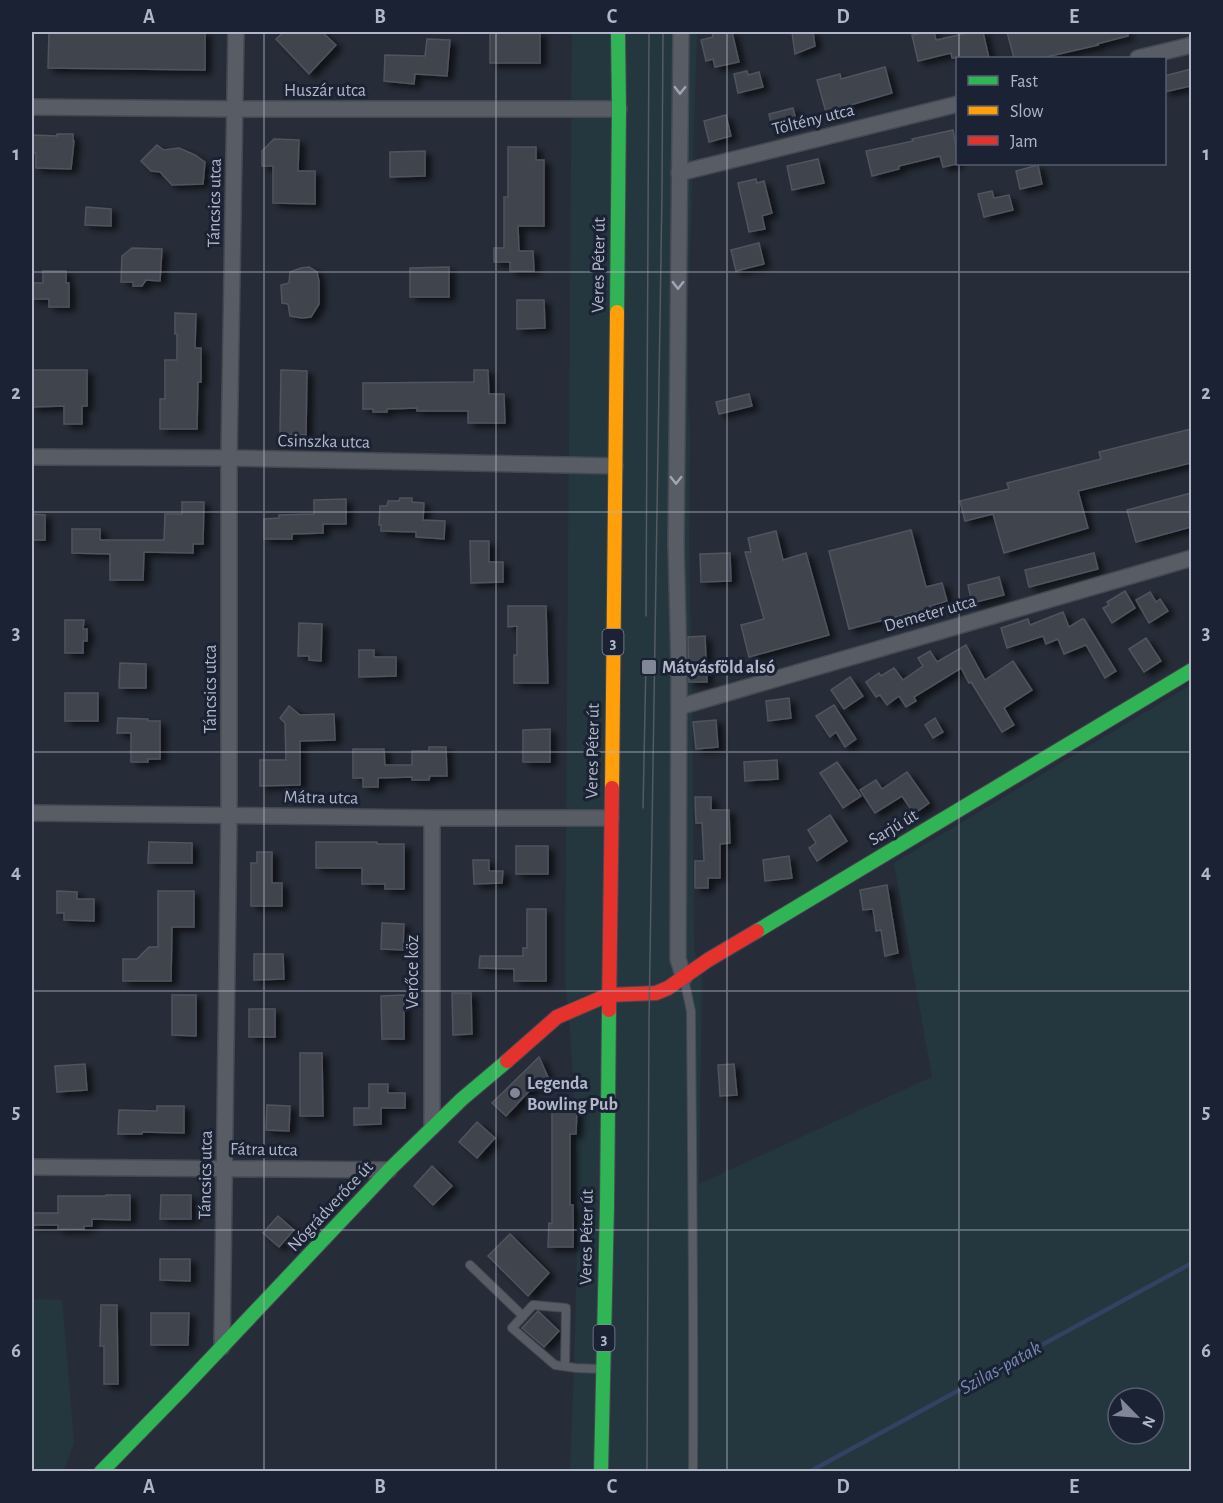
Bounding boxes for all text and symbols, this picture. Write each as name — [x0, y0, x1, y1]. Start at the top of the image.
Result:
text: A — [143, 7, 155, 27]
text: B — [374, 7, 386, 27]
text: C — [607, 7, 618, 27]
text: D — [836, 7, 850, 27]
text: E — [1069, 7, 1079, 27]
legend — [956, 57, 1166, 165]
text: Fast — [1010, 73, 1038, 91]
street label: Huszár utca — [284, 82, 366, 100]
one-way arrow — [674, 85, 686, 94]
street label: Töltény utca — [770, 101, 856, 139]
text: Slow — [1010, 103, 1043, 121]
text: Jam — [1010, 133, 1038, 151]
text: 1 — [12, 144, 20, 164]
text: 1 — [1202, 144, 1210, 164]
street label: Táncsics utca — [205, 158, 225, 248]
street label: Veres Péter út — [589, 217, 609, 313]
one-way arrow — [672, 280, 684, 289]
text: 2 — [11, 383, 21, 403]
text: 2 — [1201, 383, 1211, 403]
street label: Csinszka utca — [278, 432, 370, 452]
one-way arrow — [670, 475, 683, 484]
street label: Demeter utca — [882, 592, 978, 636]
text: 3 — [12, 623, 20, 643]
text: 3 — [1202, 623, 1210, 643]
road number: 3 — [602, 629, 624, 655]
street label: Táncsics utca — [202, 644, 220, 734]
marker: Mátyásföld alsó — [640, 658, 658, 676]
place label: Mátyásföld alsó — [662, 659, 775, 677]
street label: Veres Péter út — [583, 703, 603, 799]
street label: Mátra utca — [283, 788, 359, 808]
street label: Sarjú út — [866, 806, 921, 849]
text: 4 — [11, 862, 21, 882]
text: 4 — [1201, 862, 1211, 882]
street label: Verőce köz — [404, 935, 422, 1009]
place label: Legenda Bowling Pub — [527, 1075, 618, 1114]
marker: Legenda Bowling Pub — [508, 1086, 522, 1100]
text: 5 — [12, 1102, 20, 1122]
text: 5 — [1202, 1102, 1210, 1122]
street label: Táncsics utca — [196, 1130, 216, 1220]
street label: Fátra utca — [230, 1140, 298, 1160]
street label: Nógrádverőce út — [285, 1158, 377, 1255]
street label: Veres Péter út — [577, 1189, 597, 1285]
road number: 3 — [594, 1325, 614, 1351]
water label: Szilas-patak — [956, 1337, 1045, 1398]
text: 6 — [11, 1341, 21, 1361]
text: 6 — [1201, 1341, 1211, 1361]
north arrow — [1106, 1386, 1166, 1446]
text: N — [1139, 1413, 1158, 1430]
text: A — [143, 1477, 155, 1497]
text: B — [374, 1477, 386, 1497]
text: C — [607, 1477, 618, 1497]
text: D — [836, 1477, 850, 1497]
text: E — [1069, 1477, 1079, 1497]

